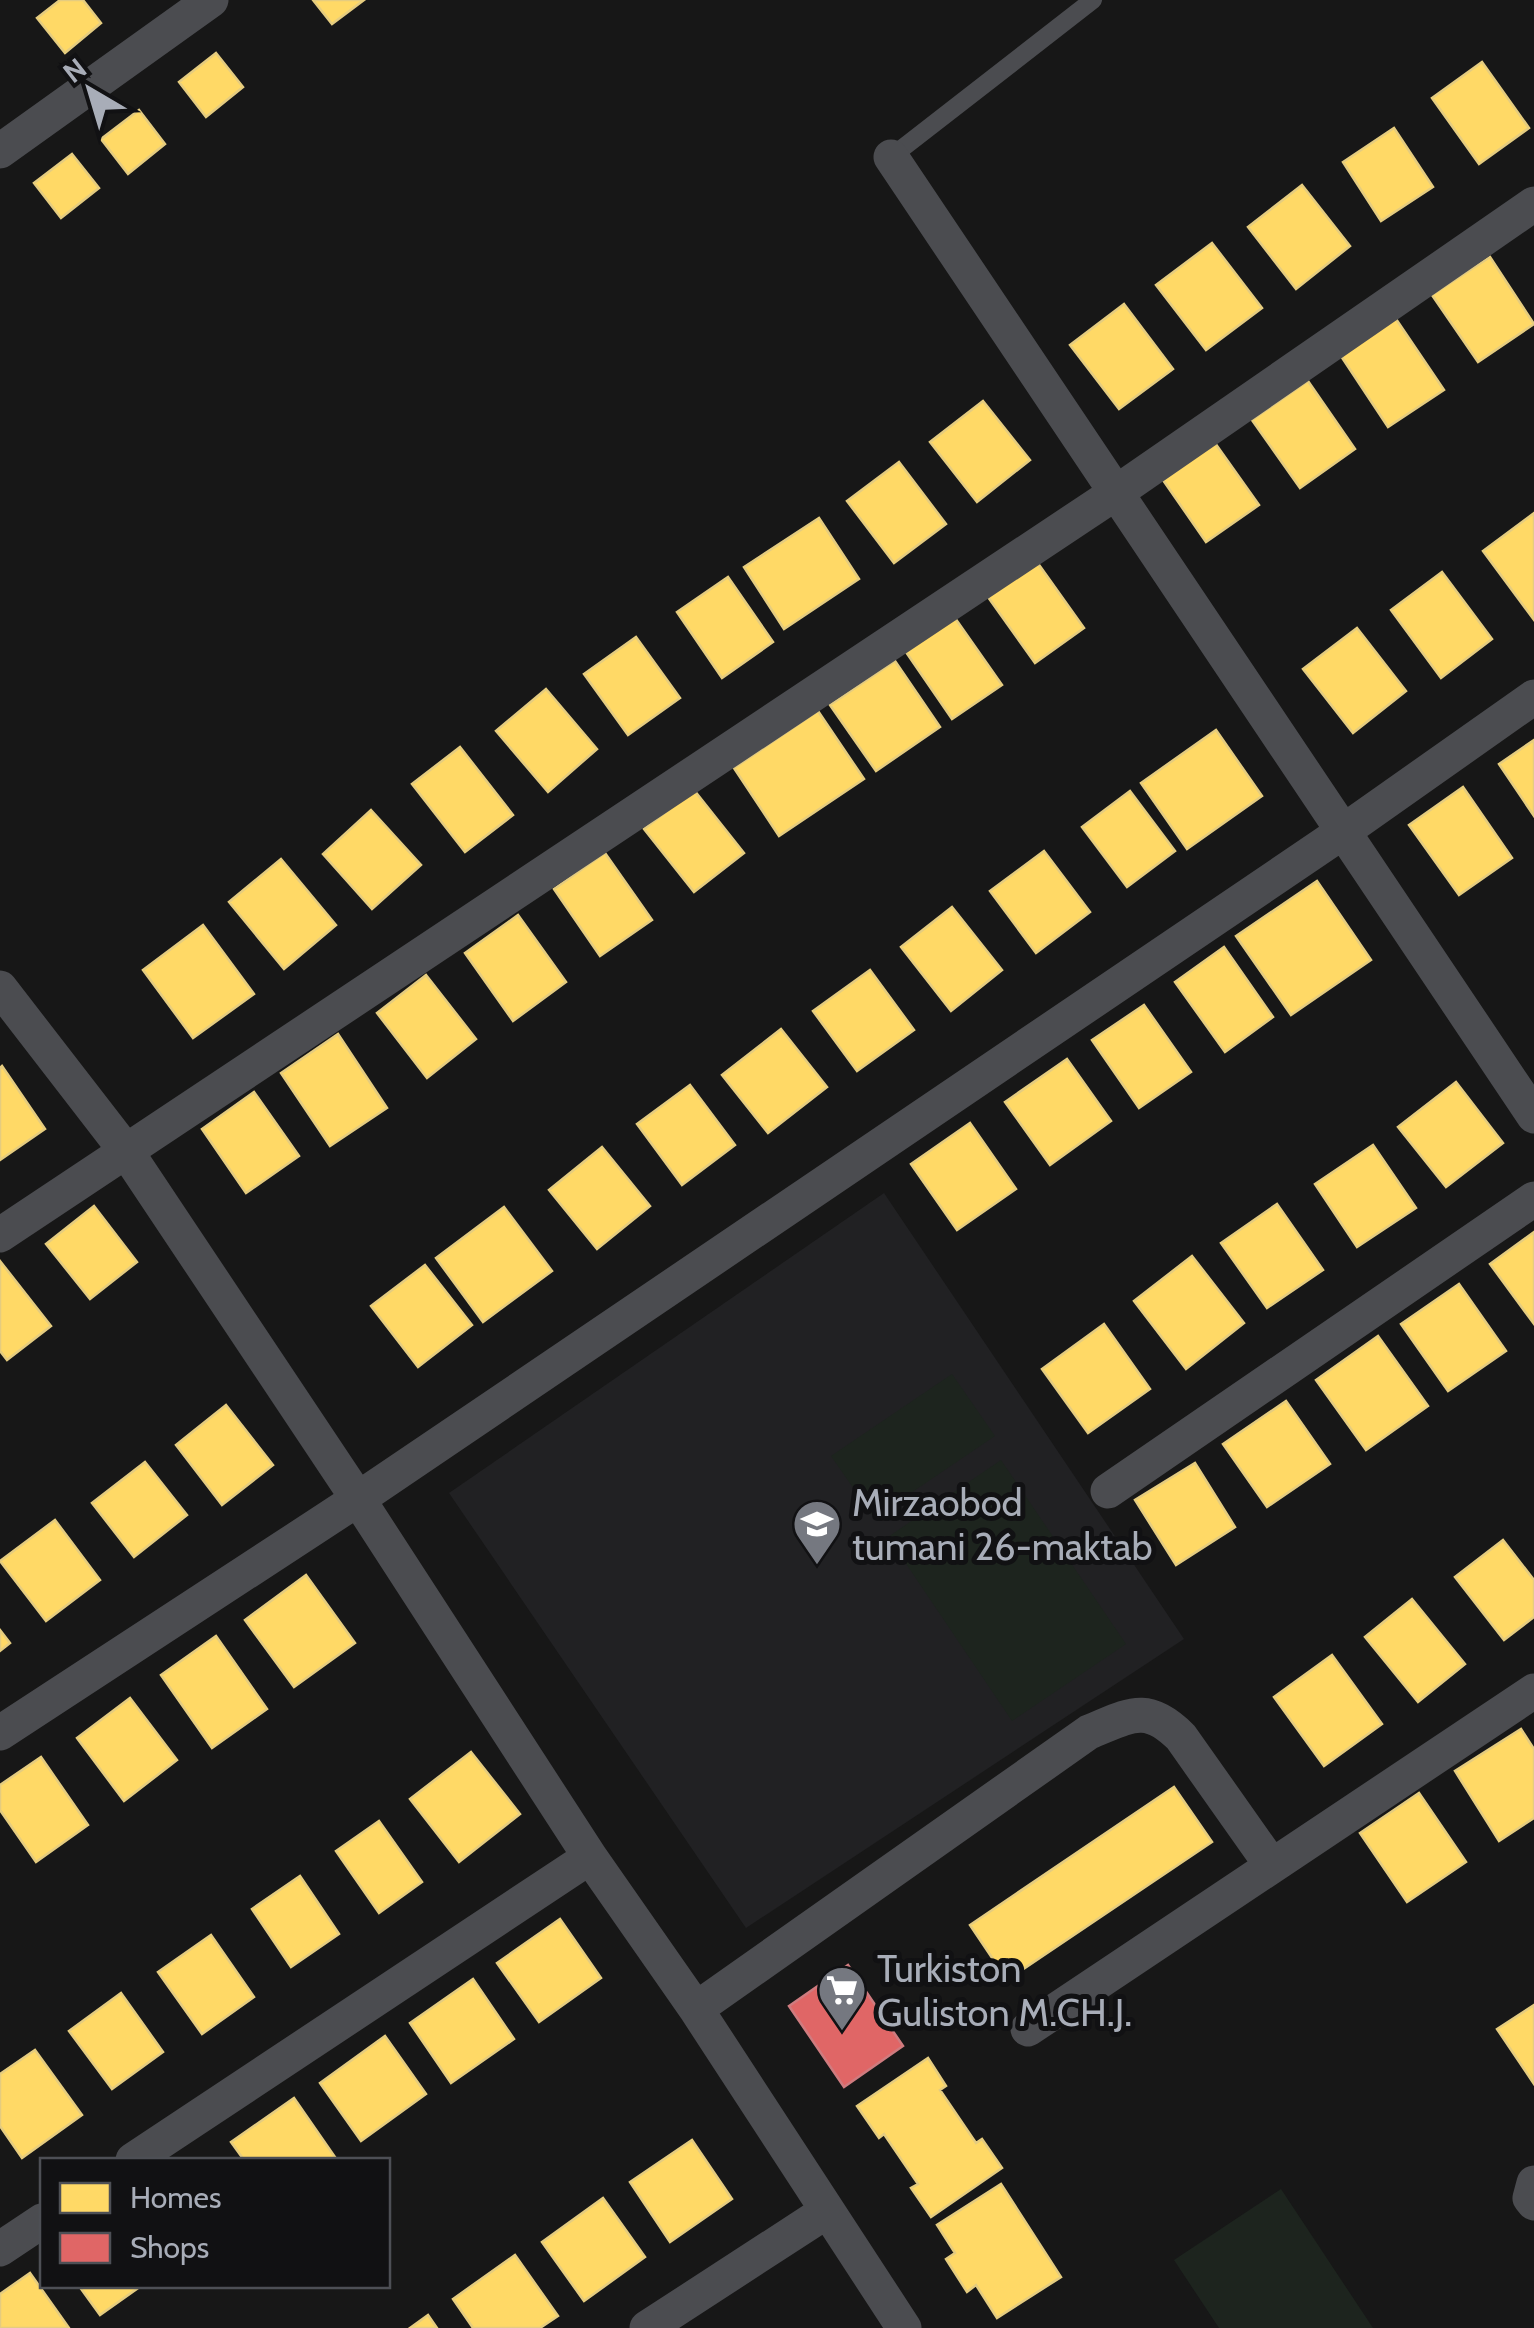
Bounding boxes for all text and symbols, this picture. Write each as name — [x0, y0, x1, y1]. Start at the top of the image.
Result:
north arrow — [40, 40, 140, 140]
text: N — [56, 51, 93, 90]
place label: Mirzaobod tumani 26-maktab — [852, 1479, 1152, 1570]
school or university icon: Mirzaobod tumani 26-maktab — [791, 1498, 843, 1566]
place label: Turkiston Guliston M.CH.J. — [877, 1945, 1132, 2036]
supermarket icon: Turkiston Guliston M.CH.J. — [816, 1964, 868, 2032]
legend — [40, 2158, 390, 2288]
text: Homes — [130, 2179, 221, 2216]
text: Shops — [130, 2229, 209, 2266]

